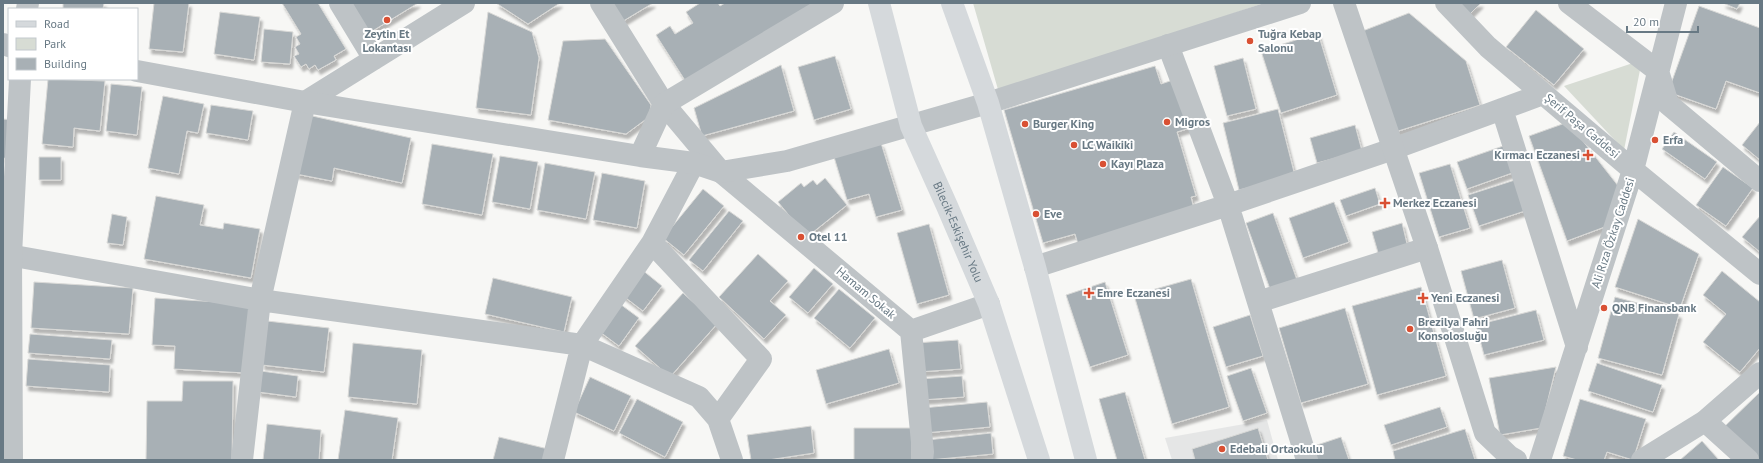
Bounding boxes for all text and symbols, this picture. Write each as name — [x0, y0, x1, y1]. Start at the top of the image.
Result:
legend — [8, 8, 138, 80]
scale bar — [1627, 8, 1698, 34]
text: 20 m — [1633, 14, 1659, 29]
marker: Zeytin Et Lokantası — [382, 15, 392, 25]
text: Road — [44, 16, 69, 31]
place label: Zeytin Et Lokantası — [362, 26, 412, 55]
place label: Tuğra Kebap Salonu — [1258, 26, 1322, 55]
text: Park — [44, 36, 66, 51]
marker: Tuğra Kebap Salonu — [1245, 36, 1255, 46]
text: Building — [44, 56, 87, 71]
street label: Şerif Paşa Caddesi — [1542, 90, 1623, 161]
place label: Migros — [1175, 114, 1210, 129]
place label: Burger King — [1033, 116, 1094, 131]
marker: Migros — [1162, 117, 1172, 127]
marker: Burger King — [1020, 119, 1030, 129]
place label: Erfa — [1663, 132, 1683, 147]
marker: Erfa — [1650, 135, 1660, 145]
place label: LC Waikiki — [1082, 137, 1133, 152]
marker: LC Waikiki — [1069, 140, 1079, 150]
place label: Kırmacı Eczanesi — [1494, 147, 1580, 162]
marker: Kırmacı Eczanesi — [1583, 150, 1593, 160]
place label: Kayı Plaza — [1111, 156, 1164, 171]
marker: Kayı Plaza — [1098, 159, 1108, 169]
street label: Ali Rıza Özkay Caddesi — [1588, 176, 1637, 290]
street label: Bilecik-Eskişehir Yolu — [930, 179, 987, 284]
place label: Merkez Eczanesi — [1393, 195, 1477, 210]
marker: Merkez Eczanesi — [1380, 198, 1390, 208]
place label: Eve — [1044, 206, 1062, 221]
marker: Eve — [1031, 209, 1041, 219]
place label: Otel 11 — [809, 229, 847, 244]
marker: Otel 11 — [796, 232, 806, 242]
street label: Hamam Sokak — [834, 263, 899, 322]
place label: Emre Eczanesi — [1097, 285, 1170, 300]
marker: Emre Eczanesi — [1084, 288, 1094, 298]
place label: Yeni Eczanesi — [1430, 290, 1499, 305]
marker: Yeni Eczanesi — [1418, 293, 1428, 303]
place label: QNB Finansbank — [1612, 300, 1696, 315]
marker: QNB Finansbank — [1599, 303, 1609, 313]
place label: Brezilya Fahri Konsolosluğu — [1418, 314, 1488, 343]
marker: Brezilya Fahri Konsolosluğu — [1405, 324, 1415, 334]
place label: Edebali Ortaokulu — [1230, 441, 1322, 456]
marker: Edebali Ortaokulu — [1217, 444, 1227, 454]

